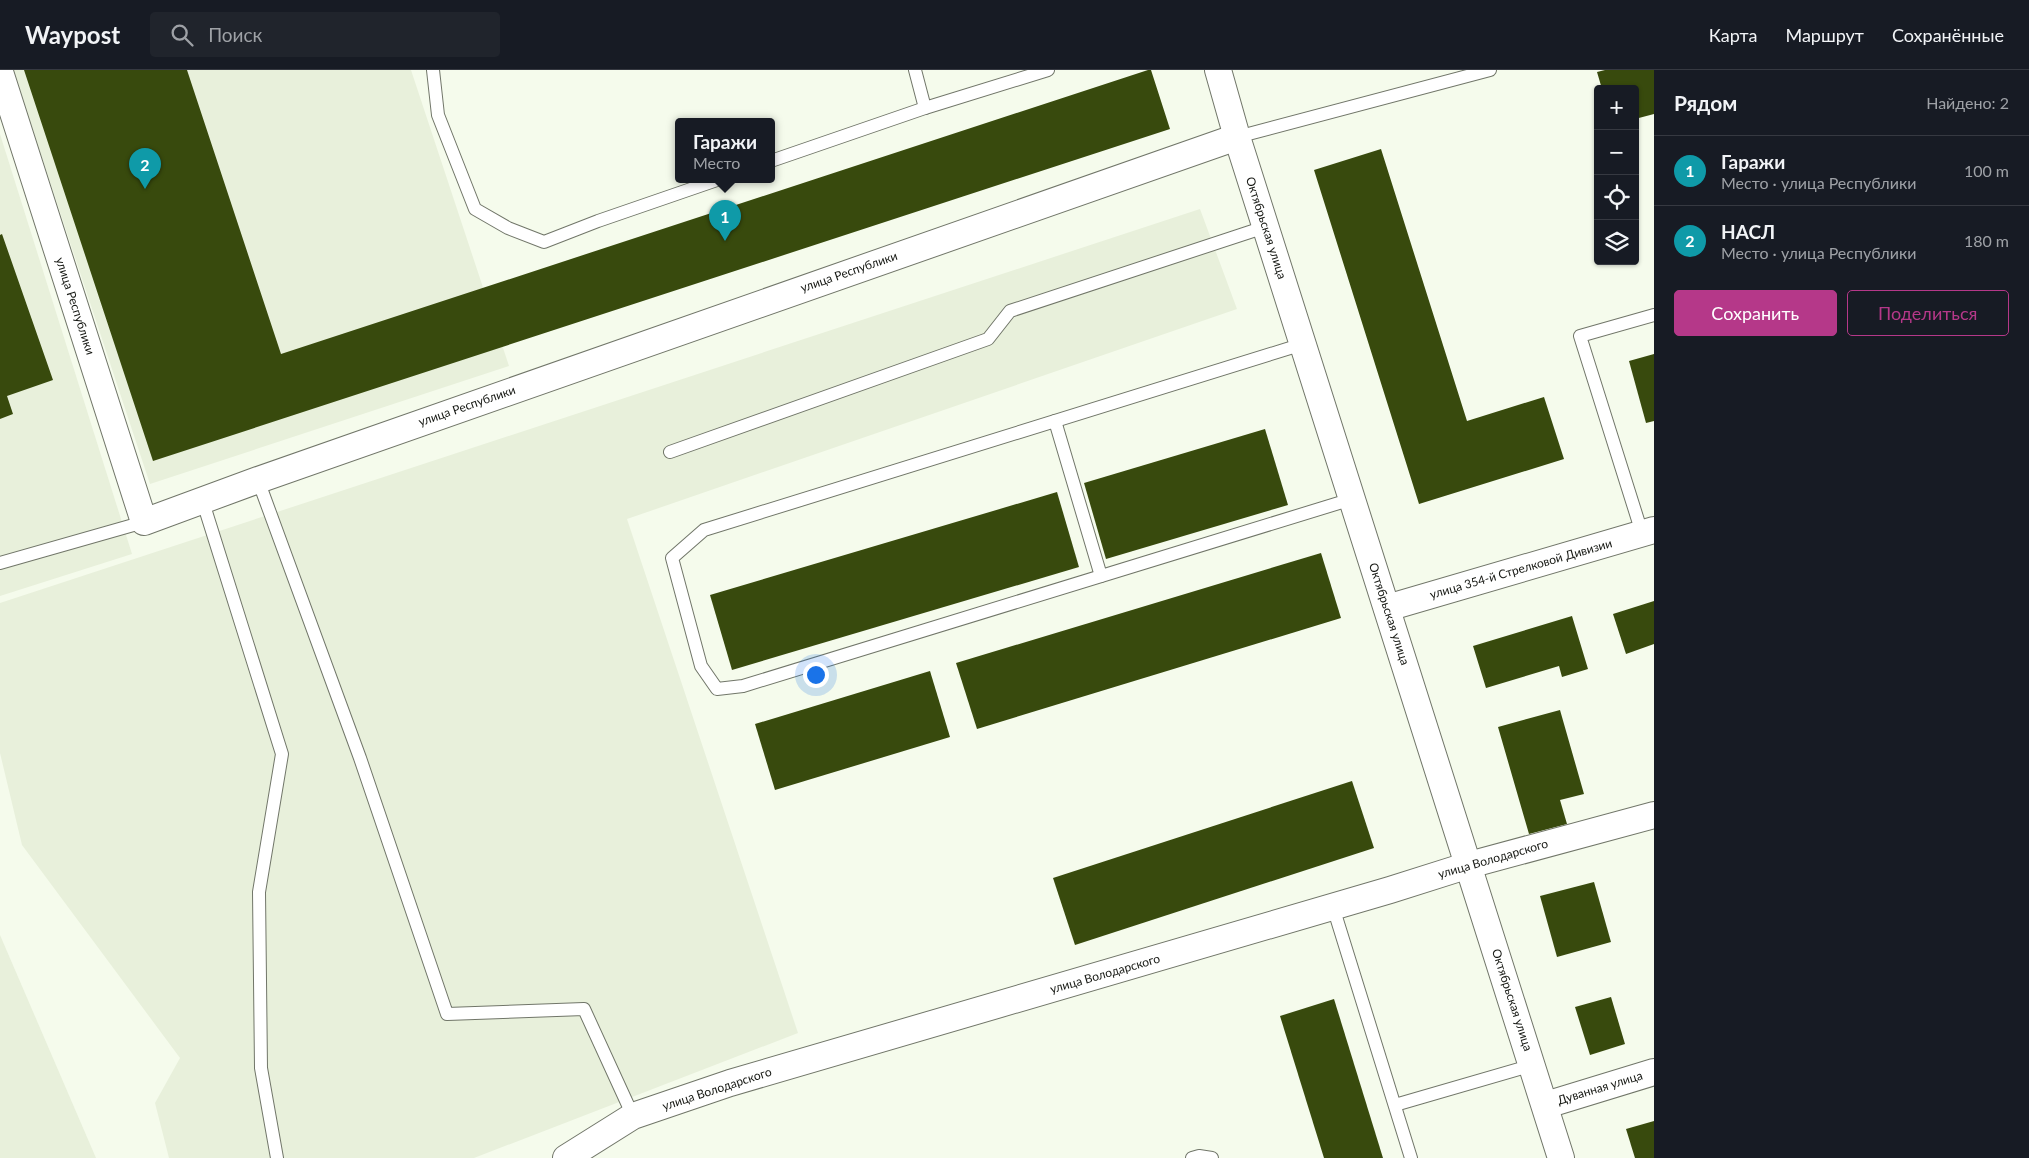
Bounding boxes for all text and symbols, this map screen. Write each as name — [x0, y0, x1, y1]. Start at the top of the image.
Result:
search box — [150, 12, 500, 57]
text: Waypost — [25, 20, 120, 49]
icon: search — [168, 21, 196, 49]
text: Поиск — [208, 23, 262, 46]
text: Карта — [1709, 24, 1757, 46]
text: Маршрут — [1785, 24, 1864, 46]
text: Сохранённые — [1892, 24, 2004, 46]
map controls — [1594, 85, 1639, 265]
button: + — [1594, 85, 1639, 130]
text: Рядом — [1674, 90, 1737, 115]
text: Найдено: 2 — [1926, 93, 2009, 112]
popup — [675, 118, 775, 183]
text: Гаражи — [693, 130, 757, 153]
button: − — [1594, 130, 1639, 175]
pin: 2 — [129, 148, 161, 189]
text: Гаражи — [1721, 150, 1785, 173]
text: Место — [693, 153, 740, 172]
text: 1 — [1685, 161, 1695, 180]
text: 100 m — [1964, 161, 2009, 180]
text: Место · улица Республики — [1721, 173, 1916, 192]
street label: Октябрьская улица — [1243, 175, 1290, 281]
button: locate — [1594, 175, 1639, 220]
pin: 1 — [709, 200, 741, 241]
button: layers — [1594, 220, 1639, 265]
text: НАСЛ — [1721, 220, 1775, 243]
text: 2 — [1685, 231, 1695, 250]
text: 180 m — [1964, 231, 2009, 250]
text: Место · улица Республики — [1721, 243, 1916, 262]
street label: улица Республики — [798, 248, 899, 295]
street label: улица Республики — [53, 255, 98, 357]
button: Сохранить — [1674, 290, 1837, 336]
button: Поделиться — [1847, 290, 2009, 336]
street label: улица Республики — [416, 382, 517, 429]
street label: улица 354-й Стрелковой Дивизии — [1428, 535, 1614, 602]
street label: Октябрьская улица — [1366, 561, 1413, 667]
your location — [803, 662, 829, 688]
street label: улица Володарского — [1436, 836, 1550, 881]
street label: Октябрьская улица — [1489, 947, 1536, 1053]
street label: улица Володарского — [1048, 951, 1162, 996]
street label: улица Володарского — [660, 1064, 773, 1113]
street label: Дуванная улица — [1555, 1067, 1644, 1108]

